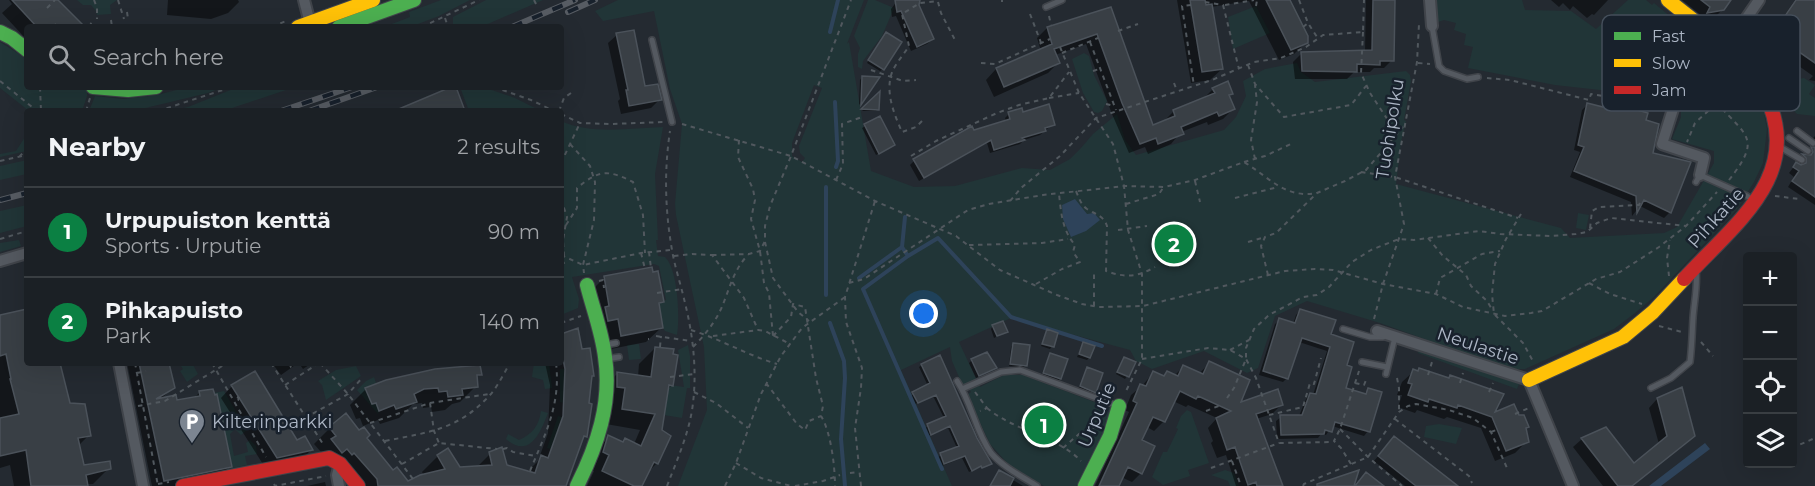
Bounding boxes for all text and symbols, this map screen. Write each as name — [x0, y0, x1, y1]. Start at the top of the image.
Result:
legend — [1602, 15, 1800, 111]
search box — [24, 24, 564, 90]
text: Fast — [1652, 27, 1686, 46]
icon: search — [45, 41, 78, 74]
text: Search here — [93, 44, 224, 71]
text: Slow — [1652, 54, 1690, 73]
street label: Tuohipolku — [1371, 77, 1409, 181]
text: Jam — [1651, 81, 1686, 100]
text: Nearby — [48, 131, 145, 163]
text: 2 results — [457, 135, 540, 159]
street label: Pihkatie — [1683, 183, 1749, 253]
text: Urpupuiston kenttä — [105, 207, 331, 234]
text: 1 — [64, 220, 71, 244]
text: 90 m — [488, 220, 540, 244]
pin: 2 — [1154, 222, 1194, 266]
text: Sports · Urputie — [105, 234, 261, 258]
map controls — [1743, 252, 1797, 468]
button: + — [1743, 252, 1797, 306]
text: Pihkapuisto — [105, 297, 243, 324]
your location — [909, 299, 938, 328]
button: − — [1743, 306, 1797, 360]
text: 2 — [62, 310, 73, 334]
text: 140 m — [480, 310, 540, 334]
street label: Neulastie — [1434, 322, 1522, 370]
text: Park — [105, 324, 151, 348]
button: locate — [1743, 360, 1797, 414]
street label: Urputie — [1073, 379, 1121, 451]
pin: 1 — [1024, 402, 1064, 448]
parking icon: Kilterinparkki — [177, 407, 207, 445]
place label: Kilterinparkki — [212, 411, 332, 433]
button: layers — [1743, 414, 1797, 468]

